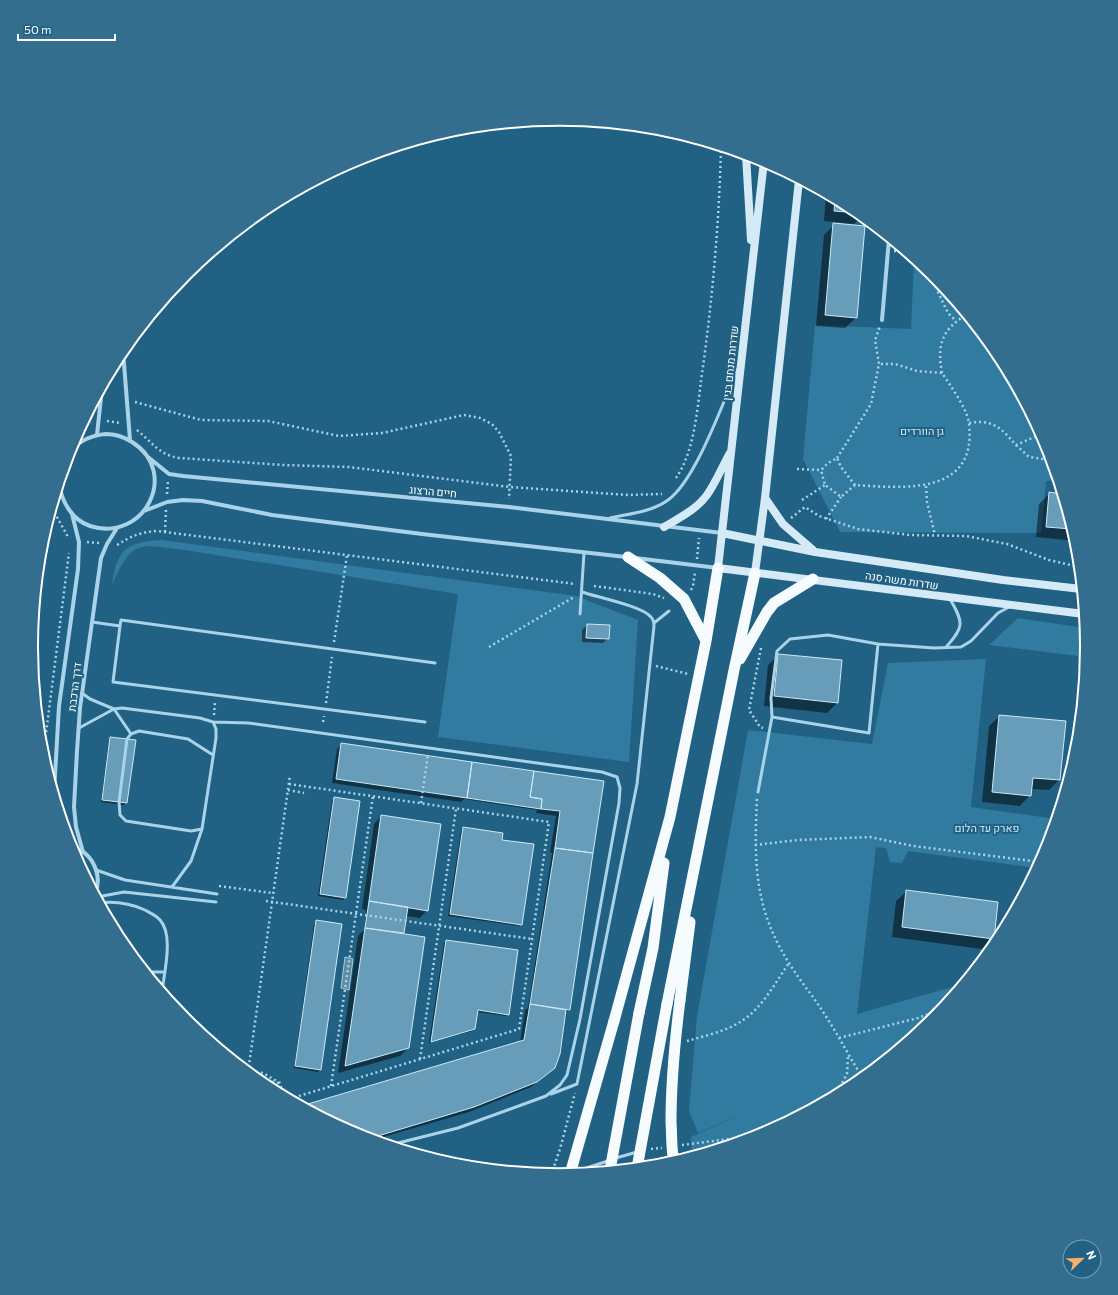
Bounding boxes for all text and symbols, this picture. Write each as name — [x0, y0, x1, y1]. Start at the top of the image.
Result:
scale bar — [18, 16, 115, 42]
text: 50 m — [24, 22, 52, 36]
street label: שדרות מנחם בגין — [720, 325, 740, 401]
park label: גן הוורדים — [900, 424, 944, 437]
street label: חיים הרצוג — [409, 482, 457, 500]
street label: שדרות משה סנה — [865, 568, 939, 592]
street label: דרך הרכבת — [65, 662, 83, 712]
park label: פארק עד הלום — [955, 821, 1019, 834]
north arrow — [1062, 1239, 1102, 1279]
text: N — [1084, 1249, 1099, 1261]

